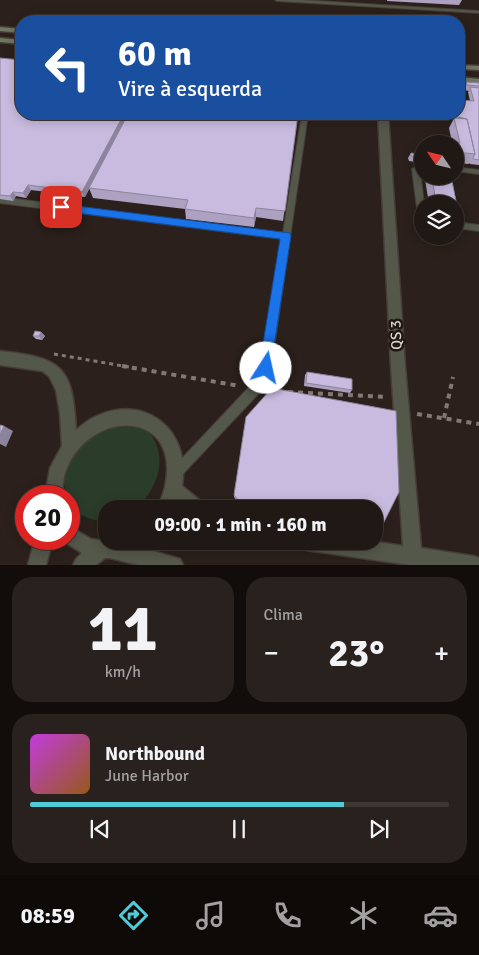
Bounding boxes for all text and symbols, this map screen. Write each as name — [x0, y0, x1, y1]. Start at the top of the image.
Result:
text: 60 m — [118, 32, 192, 75]
icon: left — [35, 35, 100, 100]
text: Vire à esquerda — [118, 75, 262, 102]
north arrow — [414, 135, 464, 185]
map controls — [414, 135, 464, 245]
pin — [40, 186, 82, 228]
icon: arrive — [47, 193, 75, 221]
button: layers — [414, 195, 464, 245]
street label: QS 3 — [386, 320, 406, 350]
position arrow — [239, 341, 291, 393]
speed limit sign: 20 — [15, 485, 80, 550]
text: 09:00 · 1 min · 160 m — [154, 513, 327, 537]
text: 11 — [88, 589, 158, 669]
text: Clima — [264, 605, 303, 625]
text: 23° — [328, 630, 384, 677]
text: − — [264, 636, 279, 670]
text: + — [434, 636, 449, 670]
text: km/h — [105, 662, 141, 682]
text: Northbound — [105, 742, 205, 766]
text: June Harbor — [105, 766, 189, 786]
icon: previous — [86, 815, 114, 843]
icon: pause — [225, 815, 253, 843]
icon: next — [365, 815, 393, 843]
icon: directions — [116, 898, 151, 933]
icon: music — [193, 898, 228, 933]
icon: phone — [270, 898, 305, 933]
icon: climate — [346, 898, 381, 933]
icon: car — [423, 898, 458, 933]
text: 08:59 — [21, 902, 75, 929]

